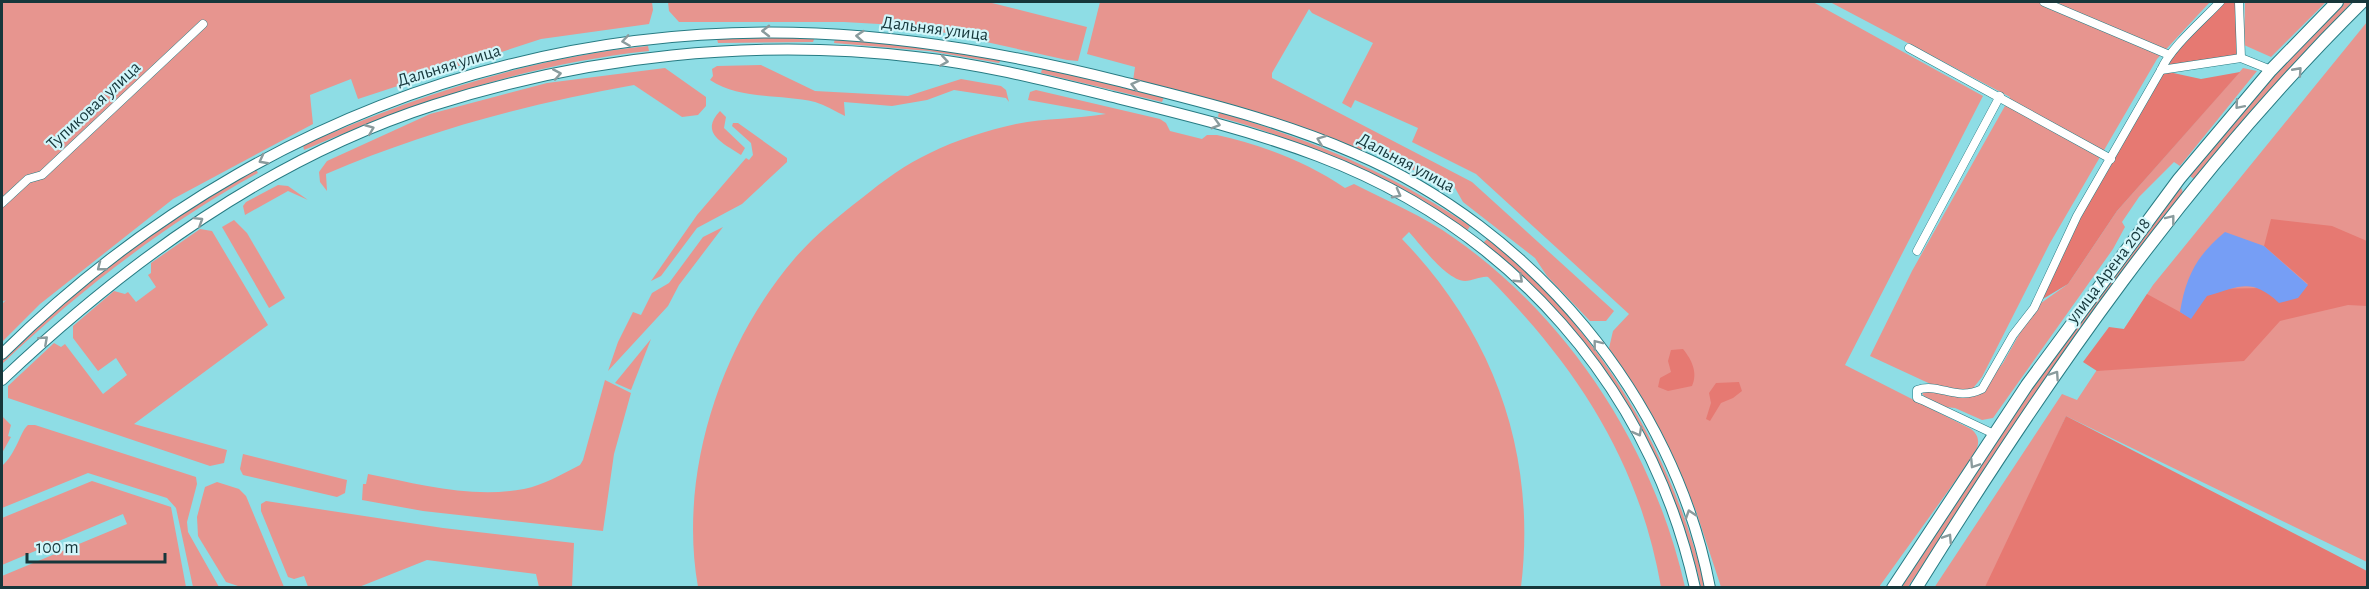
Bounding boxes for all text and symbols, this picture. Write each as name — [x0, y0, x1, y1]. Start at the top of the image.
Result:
street label: Дальняя улица — [881, 14, 989, 44]
one-way arrow — [762, 25, 771, 37]
one-way arrow — [856, 30, 865, 43]
one-way arrow — [622, 34, 631, 47]
street label: Дальняя улица — [395, 42, 503, 90]
one-way arrow — [940, 55, 949, 67]
street label: Тупиковая улица — [44, 58, 144, 154]
one-way arrow — [2291, 67, 2302, 78]
one-way arrow — [551, 68, 561, 81]
one-way arrow — [1130, 79, 1140, 92]
one-way arrow — [2235, 99, 2246, 109]
one-way arrow — [1210, 117, 1221, 129]
one-way arrow — [364, 124, 375, 136]
street label: Дальняя улица — [1354, 130, 1458, 196]
one-way arrow — [1317, 135, 1328, 147]
one-way arrow — [259, 153, 270, 164]
one-way arrow — [1391, 187, 1402, 198]
one-way arrow — [2164, 214, 2175, 225]
street label: улица Арена 2018 — [2063, 215, 2154, 328]
one-way arrow — [192, 217, 203, 228]
one-way arrow — [96, 259, 107, 270]
one-way arrow — [1511, 271, 1522, 282]
one-way arrow — [38, 336, 48, 347]
one-way arrow — [1594, 340, 1605, 351]
one-way arrow — [2048, 371, 2059, 382]
one-way arrow — [1631, 426, 1642, 436]
one-way arrow — [1970, 458, 1981, 469]
one-way arrow — [1685, 509, 1698, 520]
scale bar — [27, 526, 165, 564]
one-way arrow — [1940, 534, 1952, 544]
text: 100 m — [36, 539, 79, 557]

